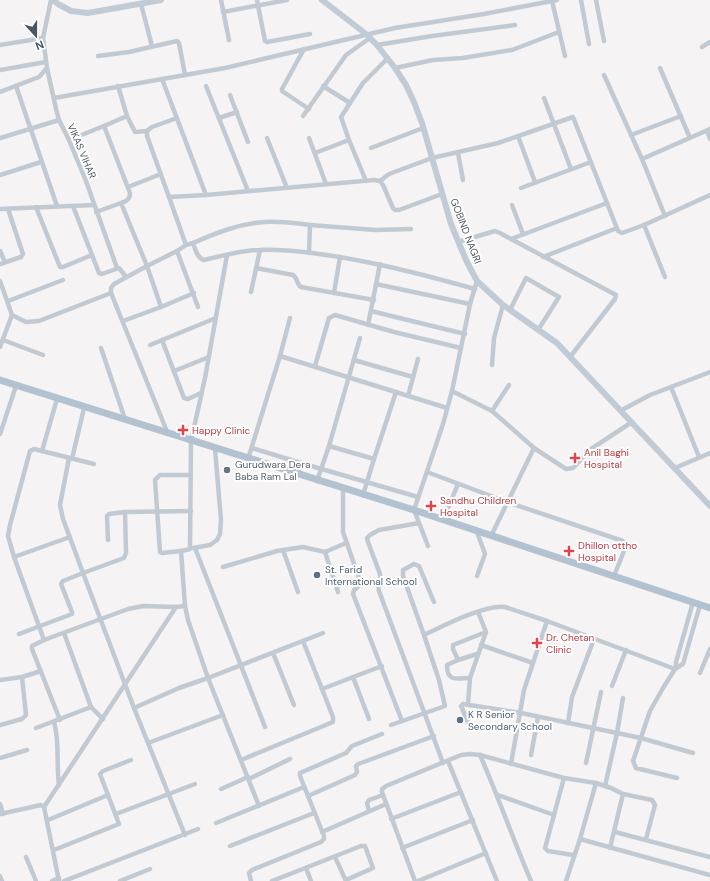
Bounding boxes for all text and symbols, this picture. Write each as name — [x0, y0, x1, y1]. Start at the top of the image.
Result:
north arrow — [16, 16, 56, 56]
text: N — [33, 37, 46, 53]
street label: VIKAS VIHAR — [65, 122, 99, 180]
street label: GOBIND NAGRI — [448, 196, 484, 266]
marker: Happy Clinic — [177, 424, 189, 436]
place label: Happy Clinic — [192, 424, 251, 437]
place label: Anil Baghi Hospital — [584, 446, 629, 471]
marker: Anil Baghi Hospital — [569, 452, 581, 464]
place label: Gurudwara Dera Baba Ram Lal — [235, 458, 310, 483]
marker: Gurudwara Dera Baba Ram Lal — [222, 465, 232, 475]
place label: Sandhu Children Hospital — [440, 494, 516, 519]
marker: Sandhu Children Hospital — [425, 500, 437, 512]
place label: Dhillon ottho Hospital — [578, 539, 637, 564]
marker: Dhillon ottho Hospital — [563, 545, 575, 557]
place label: St. Farid International School — [325, 563, 417, 588]
marker: St. Farid International School — [312, 570, 322, 580]
place label: Dr. Chetan Clinic — [546, 631, 595, 656]
marker: Dr. Chetan Clinic — [531, 637, 543, 649]
place label: K R Senior Secondary School — [468, 708, 552, 733]
marker: K R Senior Secondary School — [455, 715, 465, 725]

